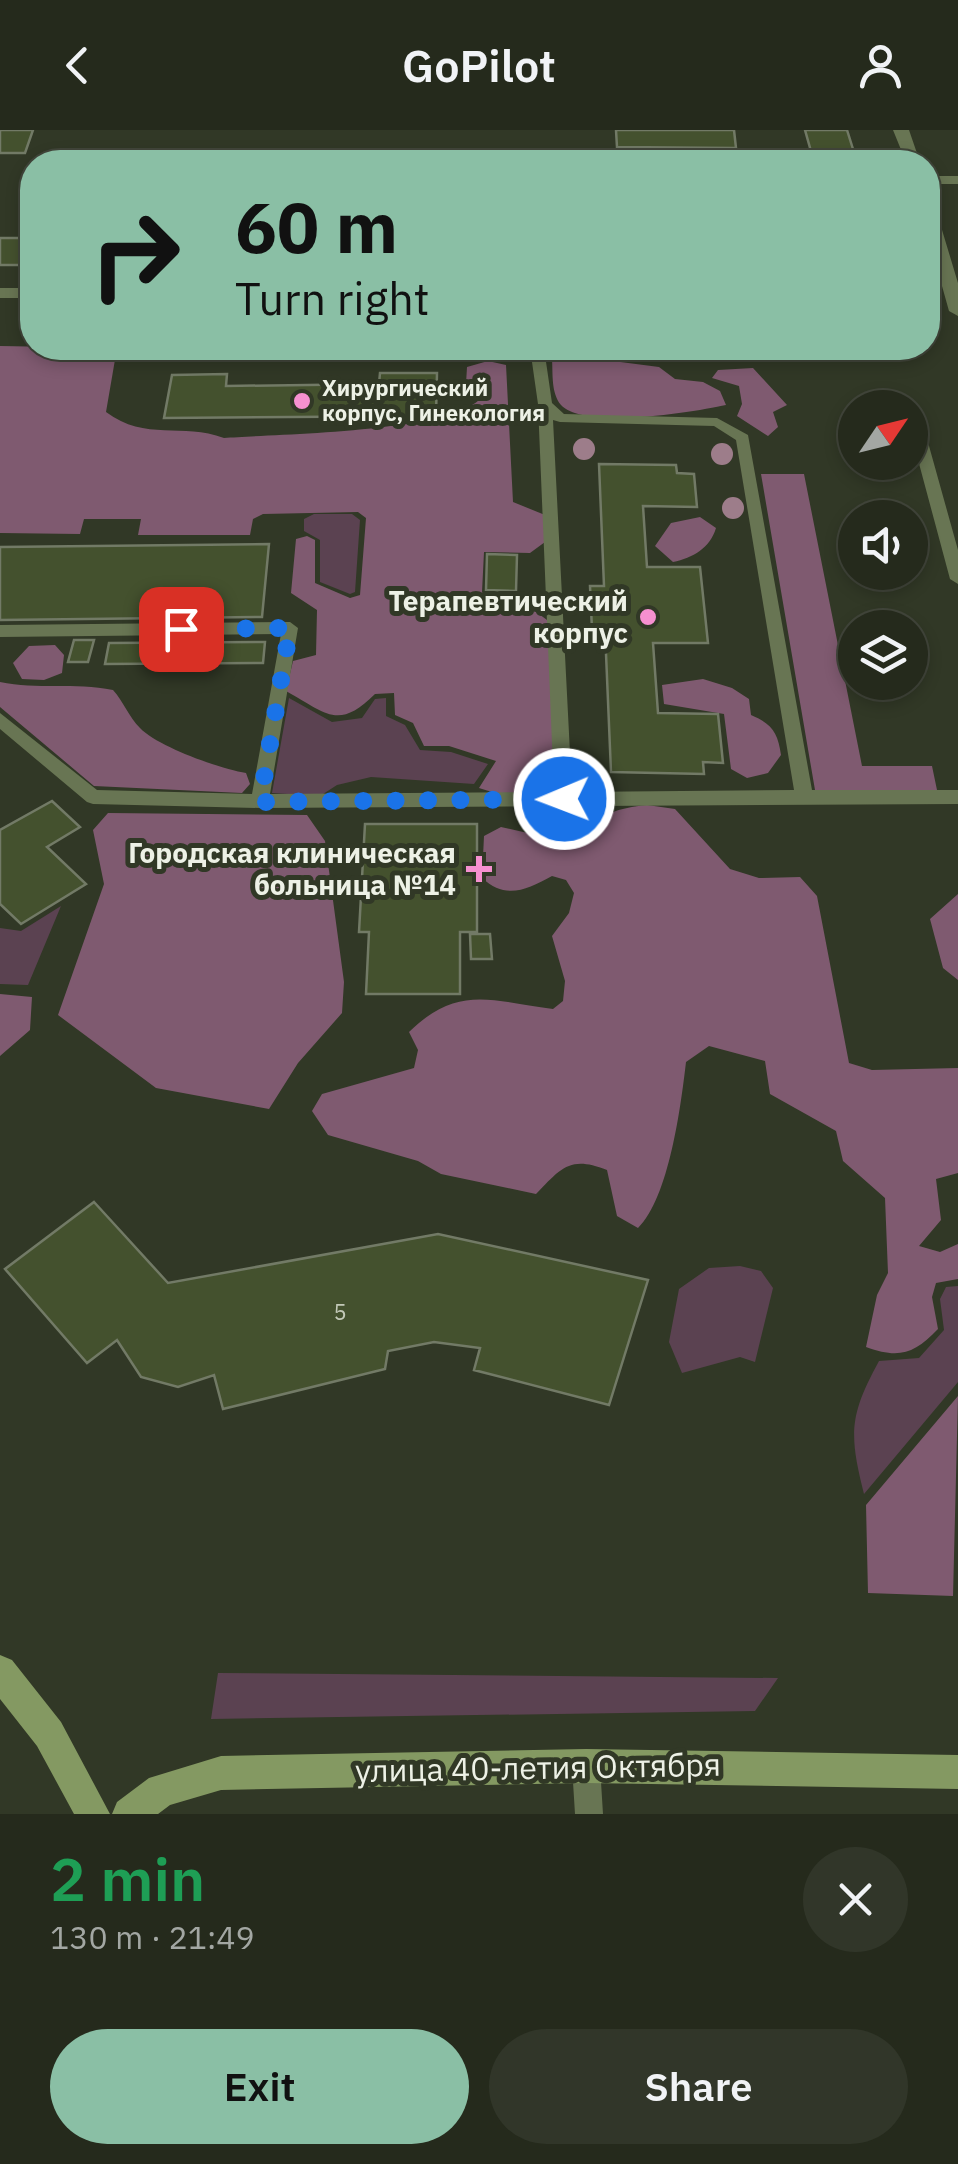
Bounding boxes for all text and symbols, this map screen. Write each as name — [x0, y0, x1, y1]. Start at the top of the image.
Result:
text: GoPilot — [402, 36, 556, 94]
icon: back — [50, 38, 105, 93]
icon: person — [853, 38, 908, 93]
text: 60 m — [235, 181, 398, 272]
icon: right — [70, 190, 200, 320]
text: Turn right — [235, 269, 430, 327]
place label: Хирургический корпус, Гинекология — [322, 373, 545, 427]
marker: Хирургический корпус, Гинекология — [291, 390, 313, 412]
north arrow — [838, 390, 928, 480]
map controls — [838, 390, 928, 700]
button: sound — [838, 500, 928, 590]
place label: Терапевтический корпус — [388, 582, 628, 651]
pin — [139, 587, 224, 672]
icon: arrive — [154, 602, 209, 657]
marker: Терапевтический корпус — [637, 606, 659, 628]
button: layers — [838, 610, 928, 700]
position arrow — [512, 747, 616, 851]
place label: Городская клиническая больница №14 — [128, 834, 456, 903]
marker: Городская клиническая больница №14 — [466, 856, 492, 882]
house number: 5 — [333, 1297, 347, 1326]
street label: улица 40-летия Октября — [355, 1743, 721, 1791]
text: 2 min — [50, 1839, 205, 1918]
button: close — [803, 1847, 908, 1952]
text: 130 m · 21:49 — [50, 1916, 255, 1958]
button: Exit — [50, 2029, 469, 2144]
button: Share — [489, 2029, 908, 2144]

